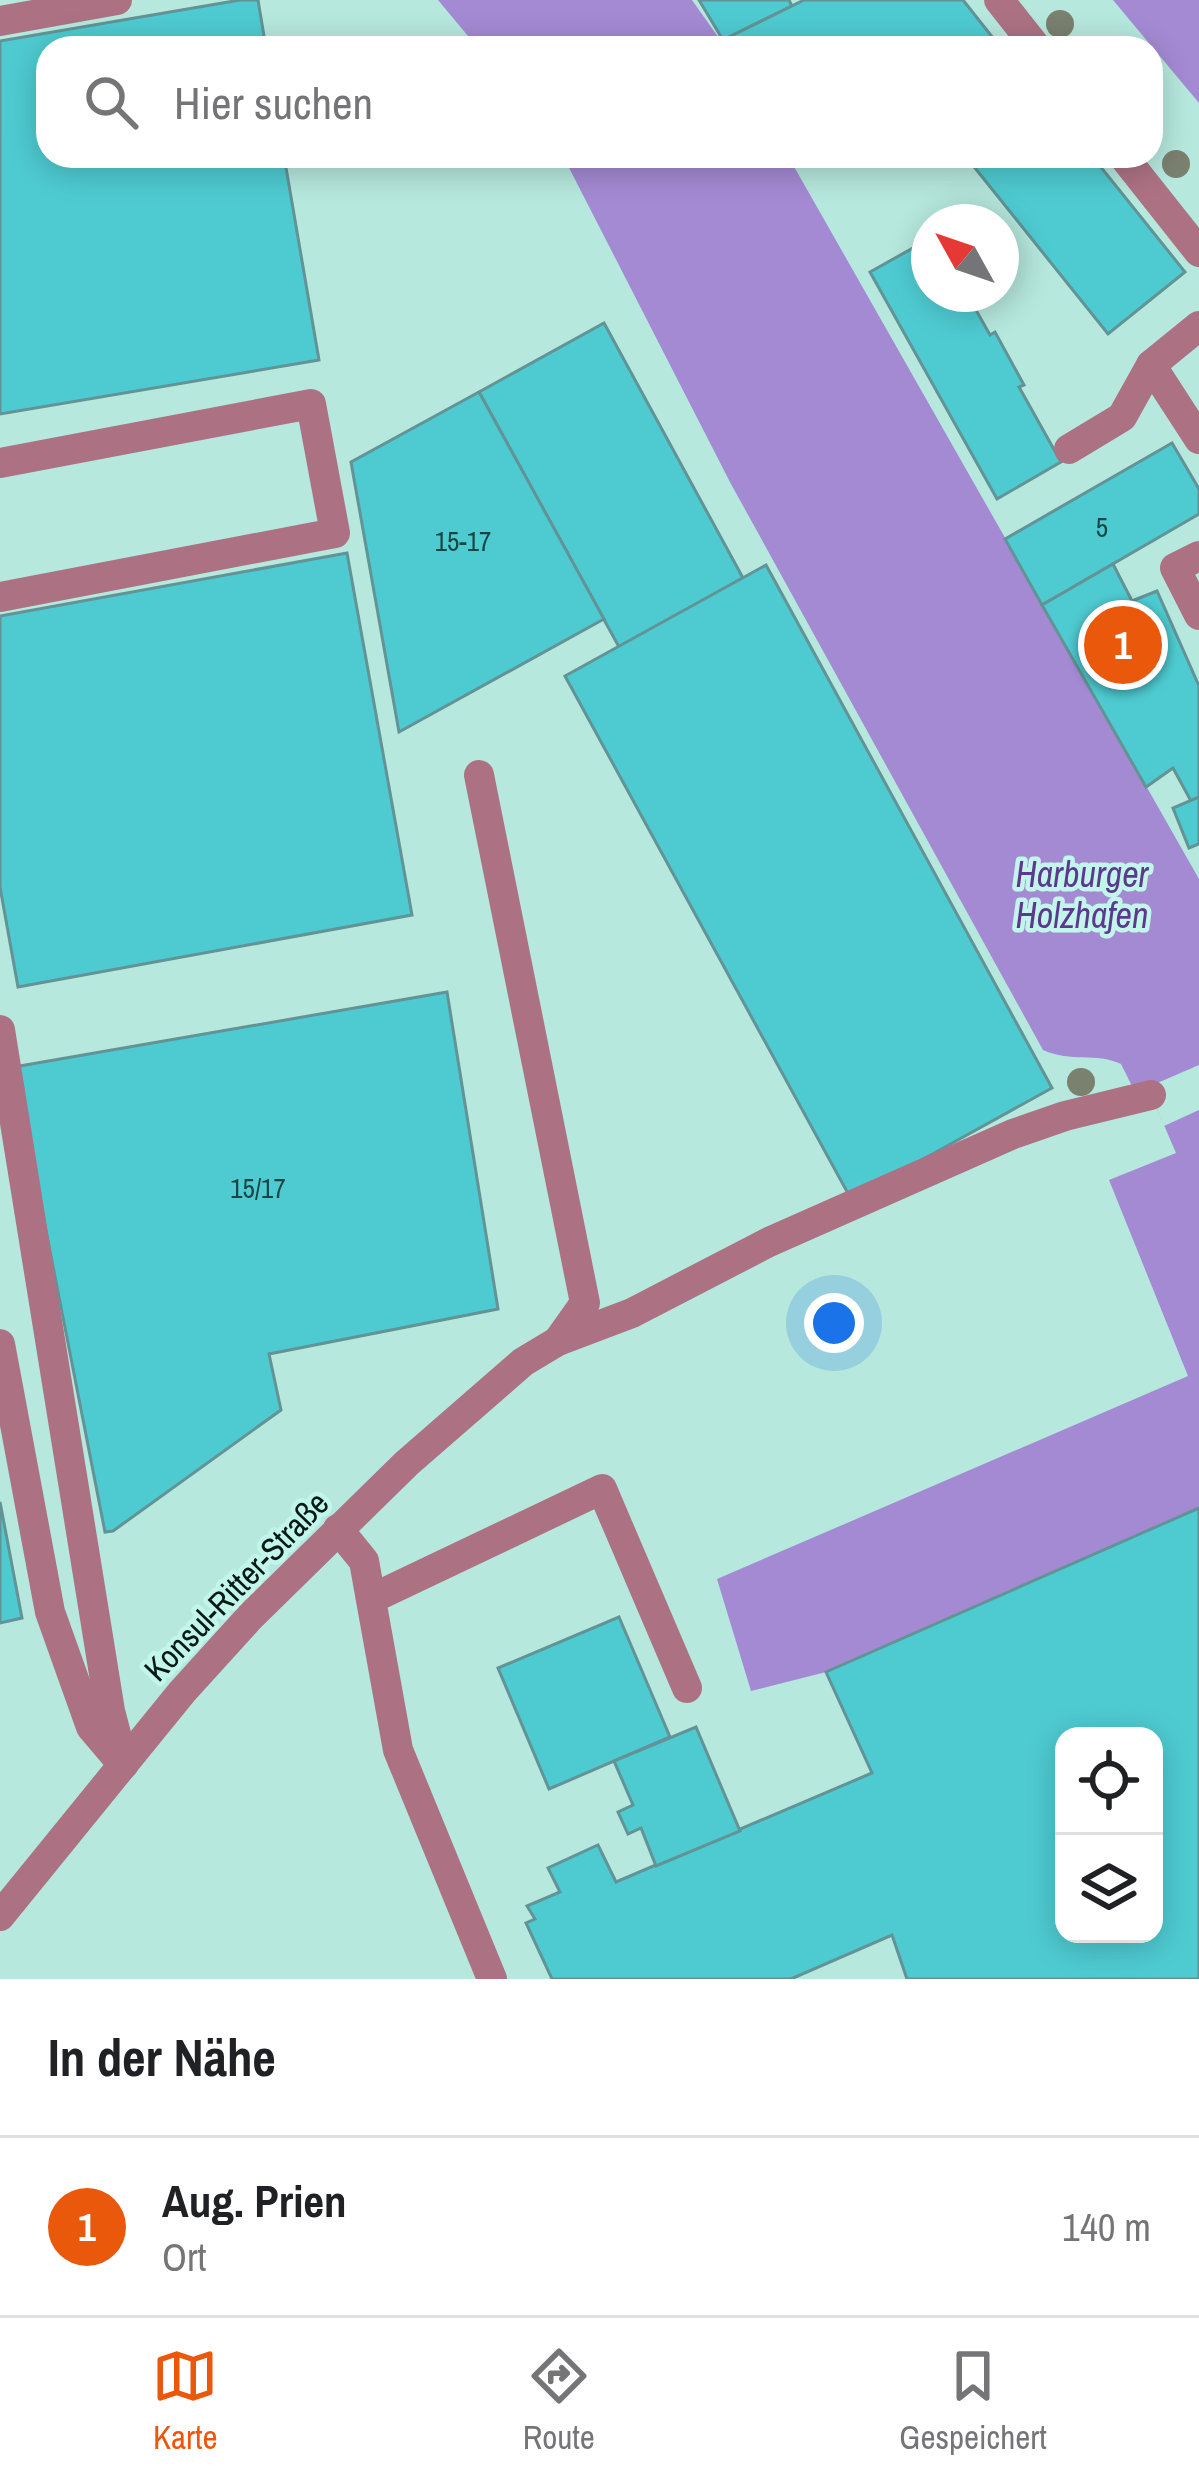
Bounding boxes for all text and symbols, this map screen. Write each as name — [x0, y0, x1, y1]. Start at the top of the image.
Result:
search box — [36, 36, 1163, 168]
icon: search — [78, 69, 144, 135]
text: Hier suchen — [174, 72, 373, 133]
north arrow — [911, 204, 1019, 312]
house number: 5 — [1096, 509, 1108, 545]
house number: 15-17 — [435, 523, 491, 559]
pin: 1 — [1084, 600, 1162, 690]
water label: Harburger Holzhafen — [1016, 850, 1150, 939]
house number: 15/17 — [230, 1170, 286, 1206]
your location — [804, 1293, 864, 1353]
street label: Konsul-Ritter-Straße — [134, 1481, 338, 1691]
map controls — [1055, 1727, 1163, 1943]
button: locate — [1055, 1727, 1163, 1835]
button: layers — [1055, 1835, 1163, 1943]
text: In der Nähe — [48, 2023, 276, 2092]
text: Aug. Prien — [162, 2170, 347, 2231]
text: 1 — [78, 2201, 96, 2253]
text: 140 m — [1062, 2201, 1151, 2253]
text: Ort — [162, 2231, 206, 2283]
tab: Karte — [152, 2343, 218, 2459]
tab: Route — [523, 2343, 595, 2459]
tab: Gespeichert — [899, 2343, 1047, 2459]

